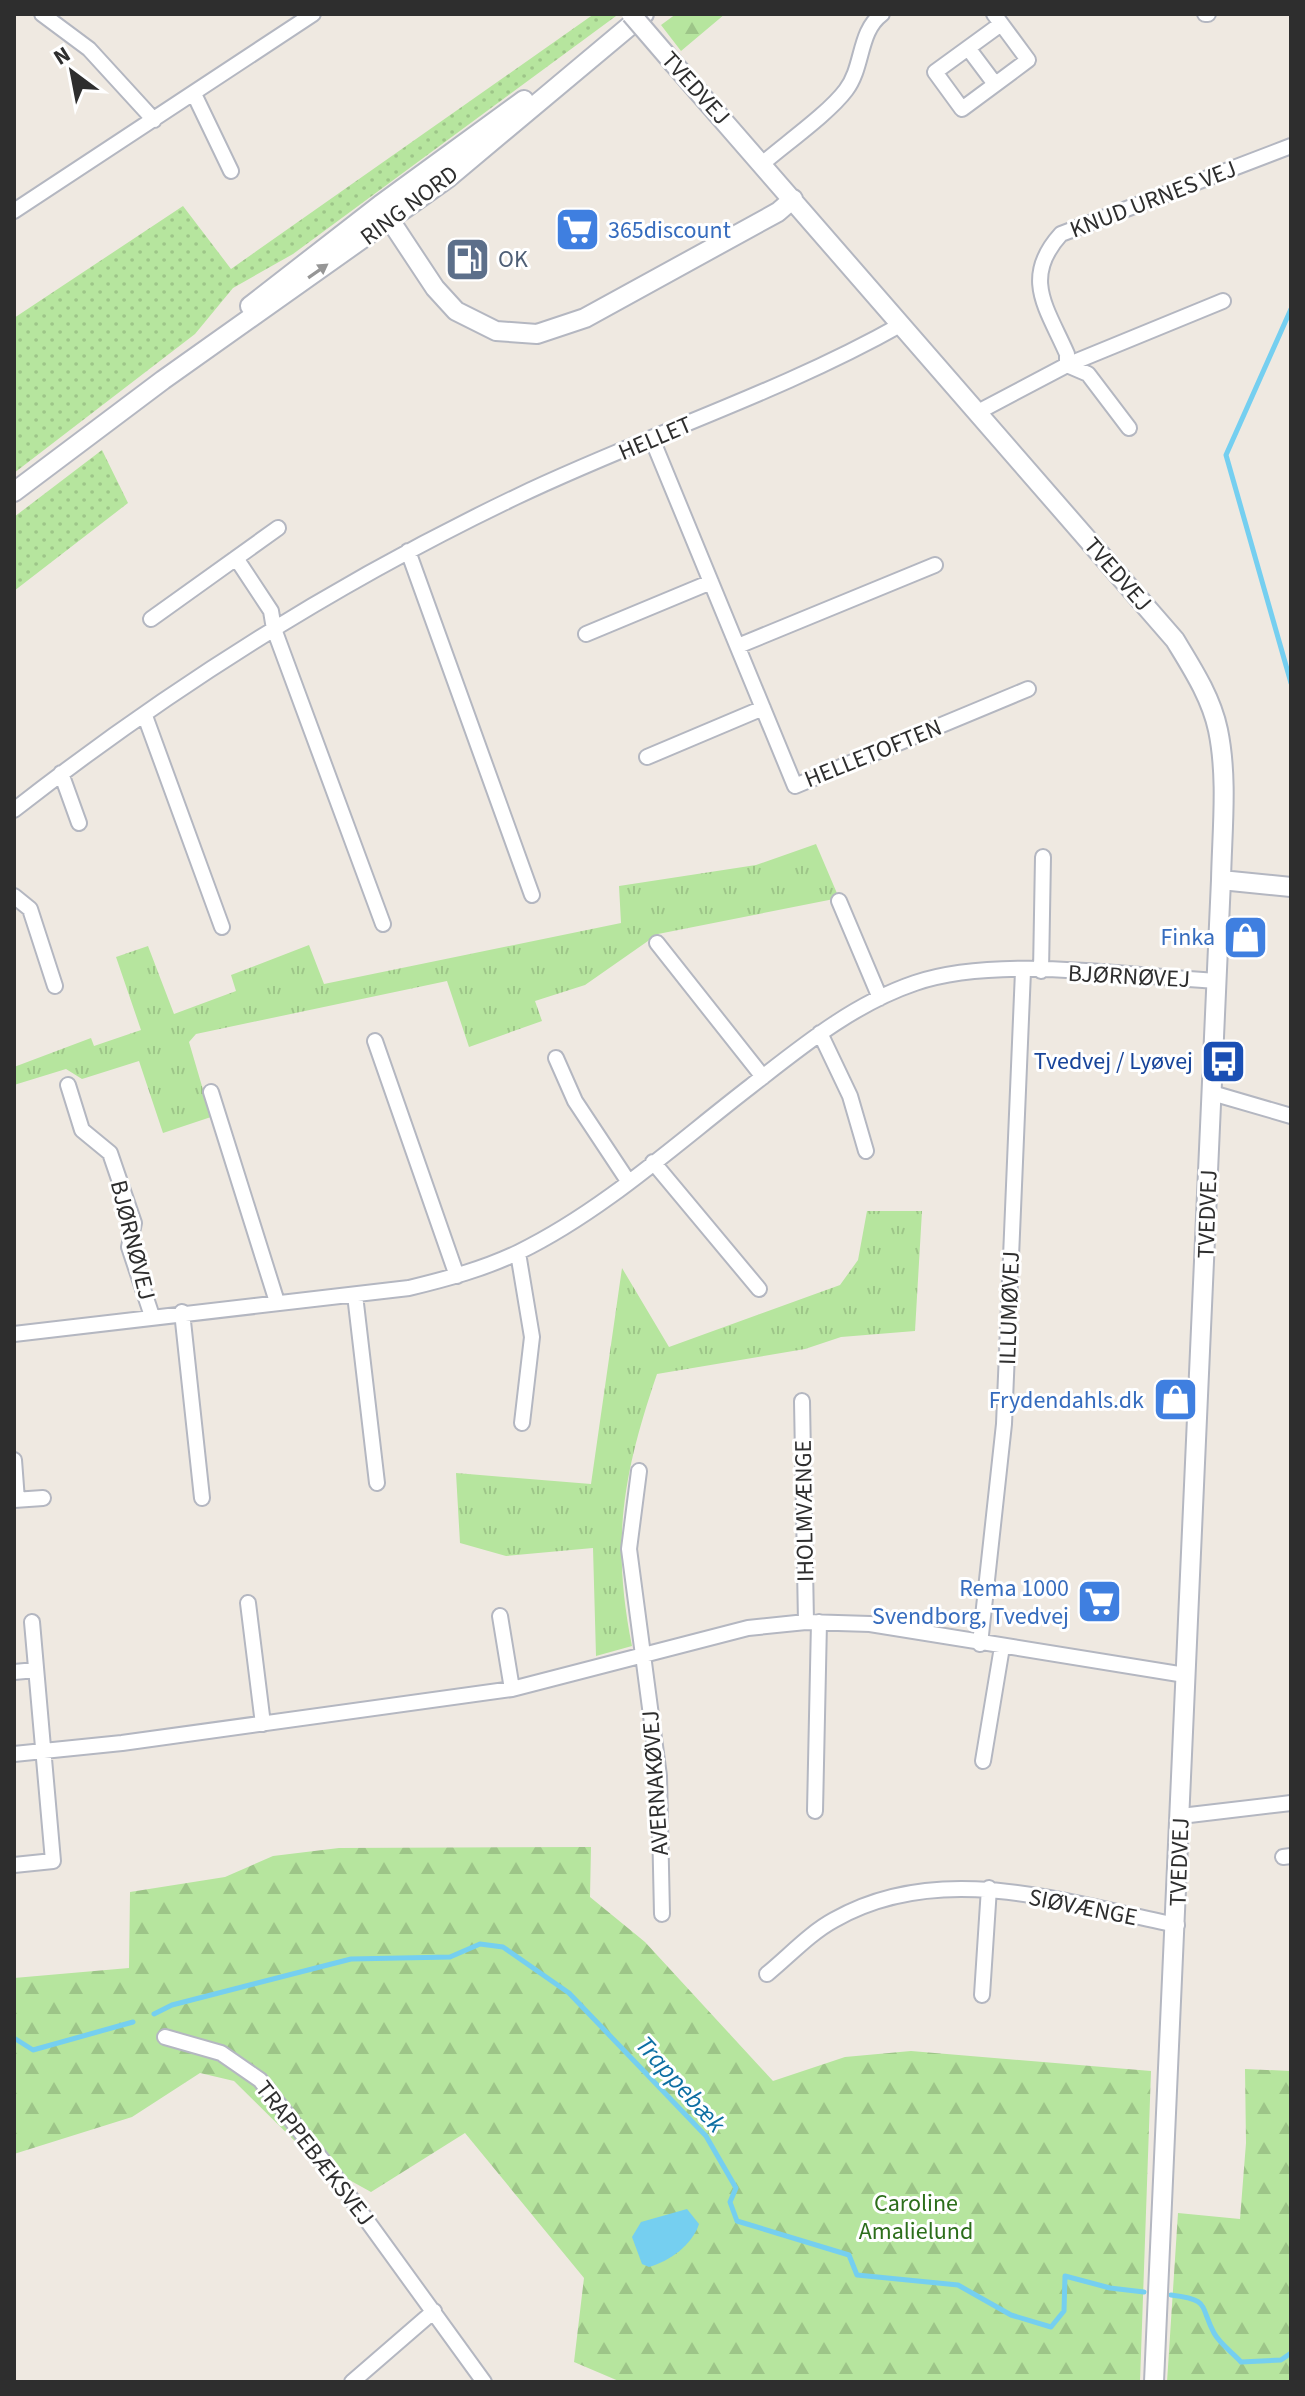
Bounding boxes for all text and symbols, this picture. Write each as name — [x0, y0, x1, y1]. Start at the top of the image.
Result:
north arrow — [32, 32, 112, 112]
text: N — [47, 38, 77, 73]
street label: TVEDVEJ — [653, 44, 738, 133]
street label: KNUD URNES VEJ — [1065, 152, 1242, 247]
street label: RING NORD — [353, 157, 466, 254]
supermarket icon: 365discount — [553, 206, 601, 254]
place label: 365discount — [608, 213, 731, 248]
fuel station icon: OK — [443, 235, 491, 283]
place label: OK — [498, 242, 528, 277]
one-way arrow — [308, 264, 329, 279]
street label: HELLET — [613, 407, 698, 470]
street label: TVEDVEJ — [1075, 529, 1160, 619]
street label: HELLETOFTEN — [799, 710, 947, 797]
shop icon: Finka — [1222, 913, 1270, 961]
place label: Finka — [1160, 920, 1215, 955]
street label: BJØRNØVEJ — [1067, 956, 1191, 997]
bus stop icon: Tvedvej / Lyøvej — [1200, 1037, 1248, 1085]
place label: Tvedvej / Lyøvej — [1034, 1044, 1193, 1079]
street label: TVEDVEJ — [1188, 1169, 1227, 1259]
street label: BJØRNØVEJ — [101, 1176, 164, 1304]
street label: ILLUMØVEJ — [990, 1250, 1029, 1366]
shop icon: Frydendahls.dk — [1151, 1376, 1199, 1424]
place label: Frydendahls.dk — [989, 1383, 1144, 1418]
street label: IHOLMVÆNGE — [786, 1440, 823, 1582]
place label: Rema 1000 Svendborg, Tvedvej — [872, 1571, 1069, 1634]
supermarket icon: Rema 1000 Svendborg, Tvedvej — [1076, 1578, 1124, 1626]
street label: AVERNAKØVEJ — [633, 1709, 678, 1857]
street label: TVEDVEJ — [1160, 1817, 1199, 1907]
street label: SIØVÆNGE — [1026, 1880, 1140, 1935]
water label: Trappebæk — [627, 2027, 735, 2142]
street label: TRAPPEBÆKSVEJ — [247, 2073, 383, 2233]
park label: Caroline Amalielund — [859, 2186, 973, 2249]

